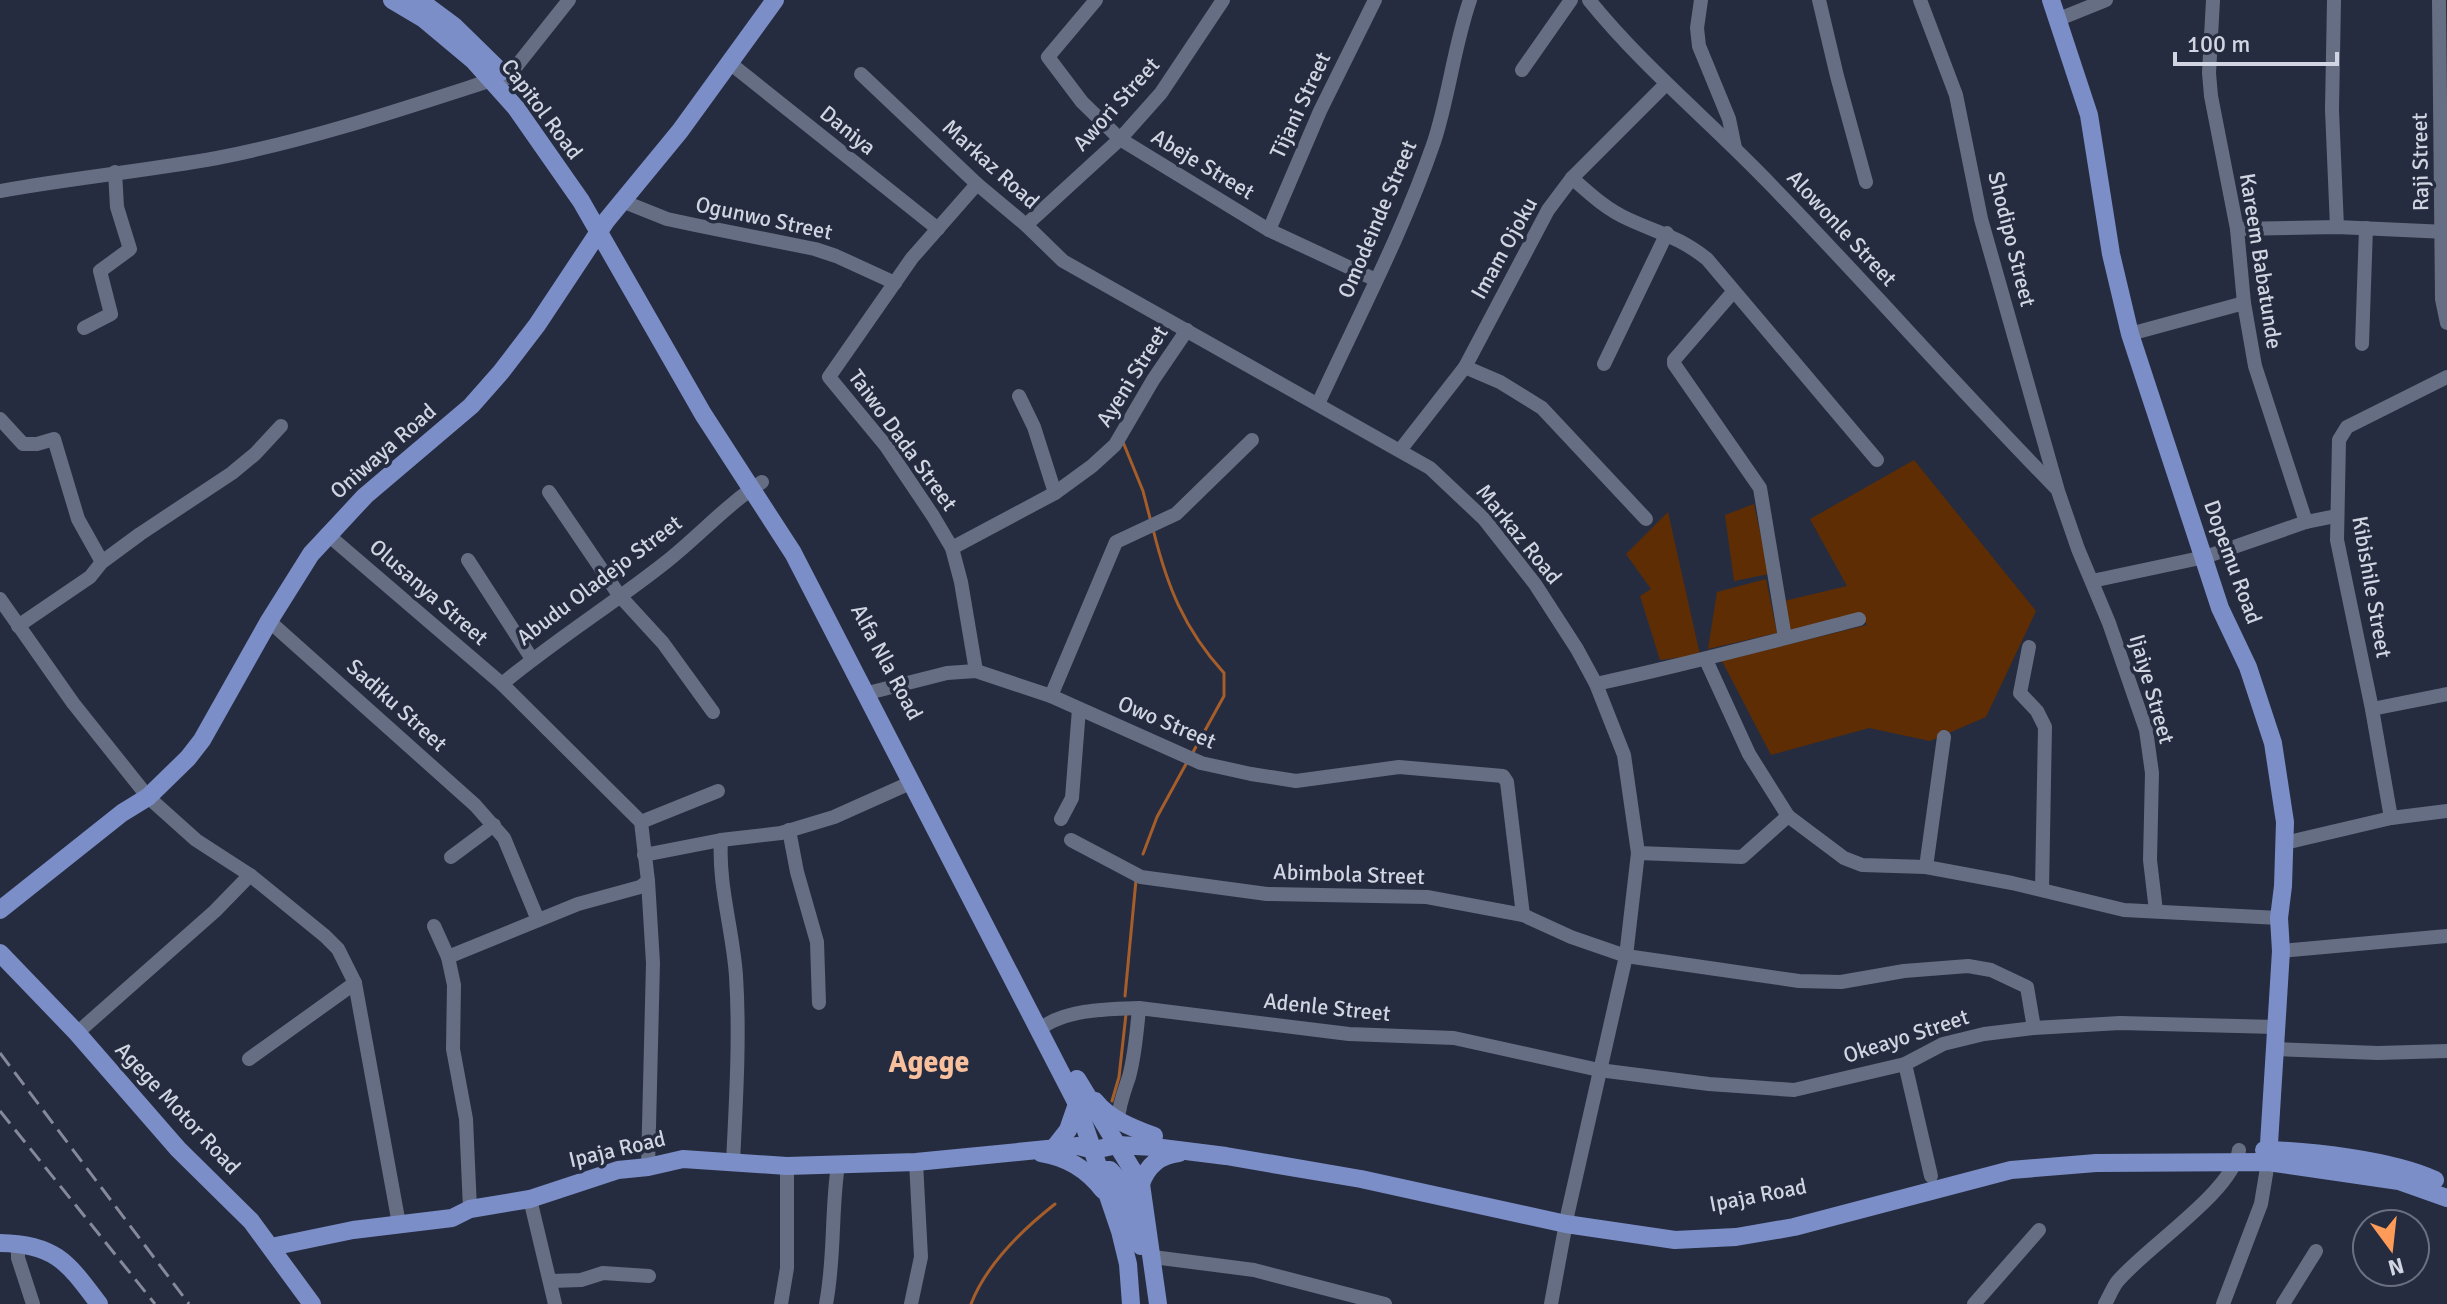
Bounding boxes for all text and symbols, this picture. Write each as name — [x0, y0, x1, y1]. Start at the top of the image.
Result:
scale bar — [2175, 16, 2337, 66]
text: 100 m — [2187, 29, 2250, 59]
street label: Tijani Street — [1264, 47, 1336, 162]
street label: Awori Street — [1067, 51, 1165, 156]
street label: Capitol Road — [495, 53, 589, 165]
street label: Daniya — [815, 99, 881, 161]
street label: Raji Street — [2406, 112, 2434, 211]
street label: Markaz Road — [937, 114, 1045, 214]
street label: Abeje Street — [1147, 123, 1260, 205]
street label: Omodeinde Street — [1332, 136, 1423, 302]
street label: Alowonle Street — [1781, 164, 1903, 292]
street label: Shodipo Street — [1982, 169, 2042, 310]
street label: Kareem Babatunde — [2234, 171, 2288, 351]
street label: Ogunwo Street — [693, 190, 835, 246]
street label: Imam Ojoku — [1465, 192, 1543, 304]
street label: Ayeni Street — [1090, 320, 1174, 432]
street label: Taiwo Dada Street — [843, 364, 964, 516]
street label: Oniwaya Road — [324, 398, 442, 504]
street label: Markaz Road — [1470, 479, 1568, 589]
street label: Dopemu Road — [2198, 496, 2268, 628]
street label: Abudu Oladejo Street — [511, 509, 687, 651]
street label: Kibishile Street — [2346, 514, 2398, 660]
street label: Olusanya Street — [364, 533, 494, 651]
street label: Alfa Nla Road — [845, 599, 929, 725]
street label: Ijaiye Street — [2123, 631, 2181, 747]
street label: Sadiku Street — [341, 653, 453, 757]
street label: Owo Street — [1114, 689, 1220, 755]
street label: Abimbola Street — [1273, 858, 1425, 890]
street label: Adenle Street — [1262, 987, 1392, 1027]
street label: Okeayo Street — [1840, 1003, 1973, 1069]
street label: Agege Motor Road — [110, 1036, 246, 1180]
district label: Agege — [889, 1044, 969, 1081]
street label: Ipaja Road — [566, 1125, 668, 1173]
street label: Ipaja Road — [1707, 1172, 1809, 1218]
north arrow — [2351, 1208, 2431, 1288]
text: N — [2385, 1252, 2407, 1282]

